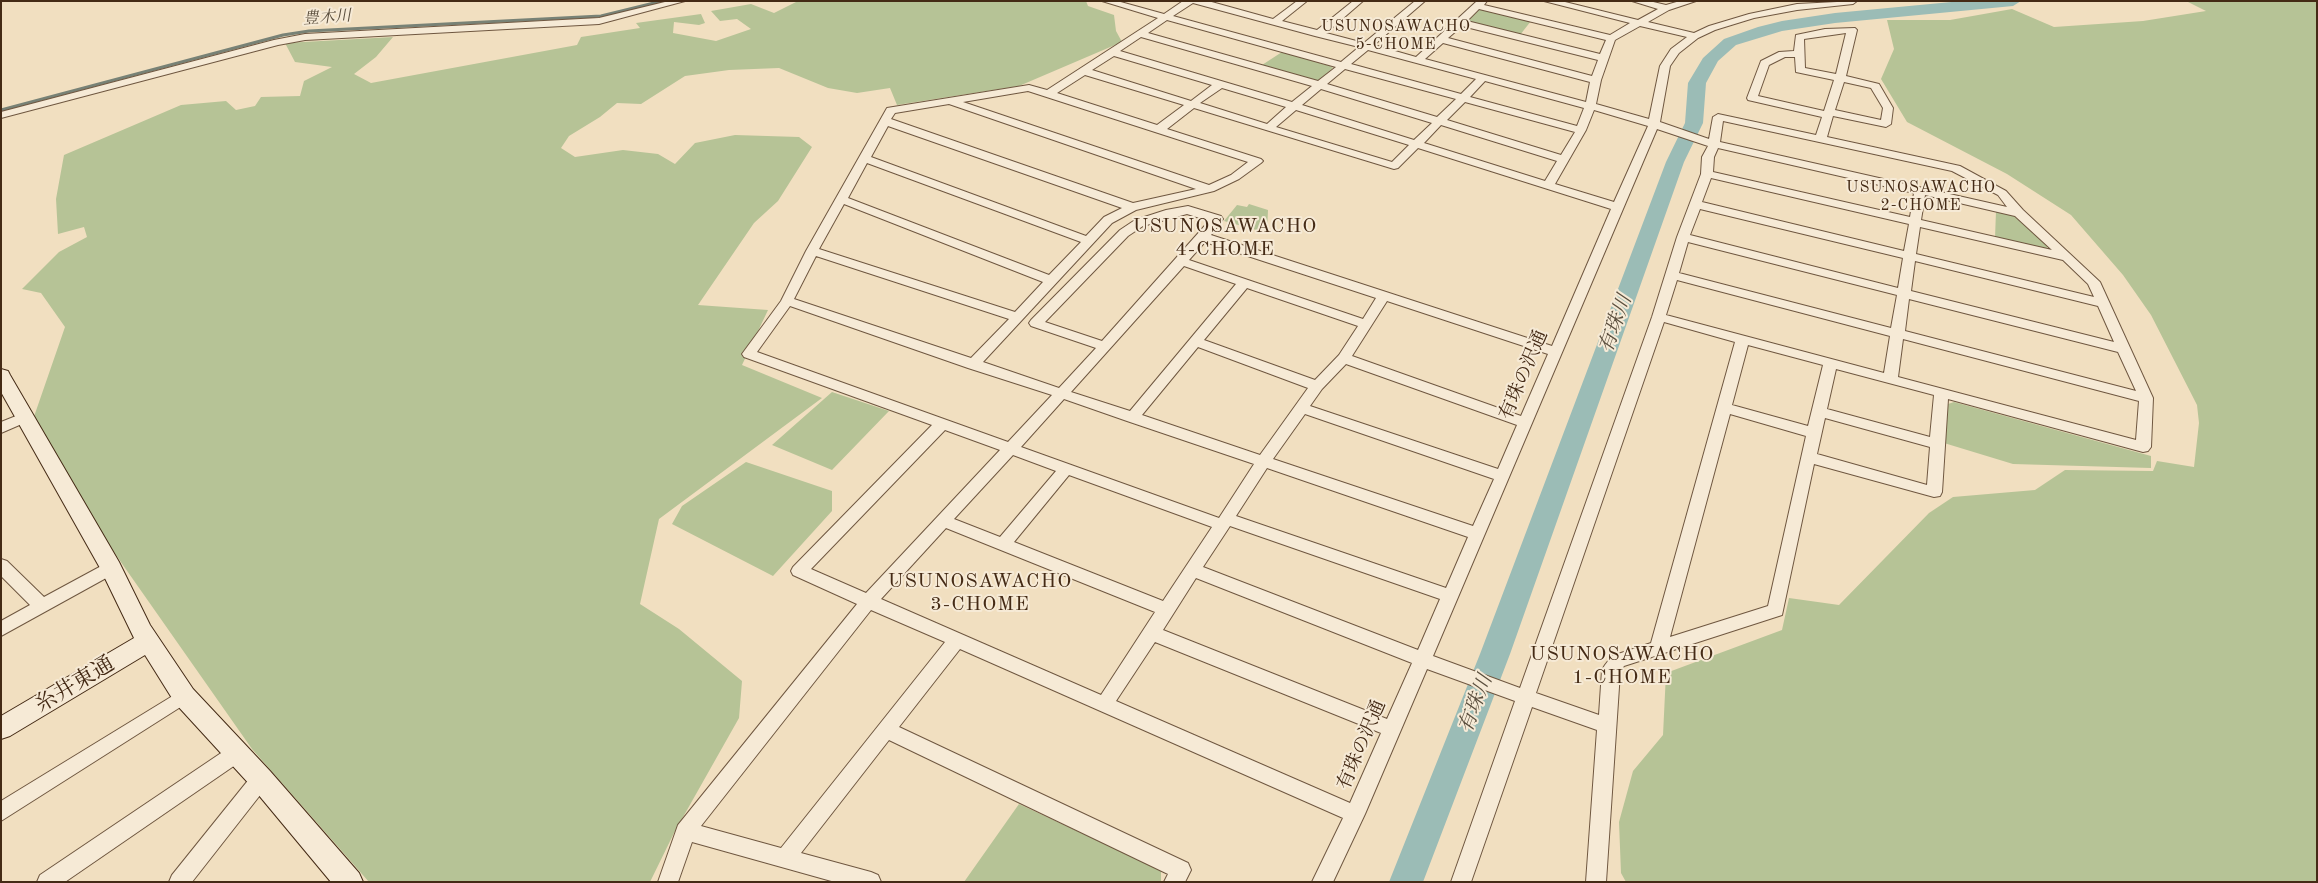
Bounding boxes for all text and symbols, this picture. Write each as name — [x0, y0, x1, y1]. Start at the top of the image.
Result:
water label: 豊木川 — [302, 7, 352, 29]
district label: USUNOSAWACHO 5-CHOME — [1320, 17, 1472, 55]
district label: USUNOSAWACHO 2-CHOME — [1845, 178, 1997, 216]
district label: USUNOSAWACHO 4-CHOME — [1131, 215, 1319, 262]
water label: 有珠川 — [1594, 292, 1638, 356]
street label: 有珠の沢通 — [1495, 327, 1553, 423]
district label: USUNOSAWACHO 3-CHOME — [886, 570, 1074, 617]
district label: USUNOSAWACHO 1-CHOME — [1528, 643, 1716, 690]
street label: 糸井東通 — [30, 651, 120, 719]
water label: 有珠川 — [1454, 672, 1498, 736]
street label: 有珠の沢通 — [1333, 697, 1391, 793]

